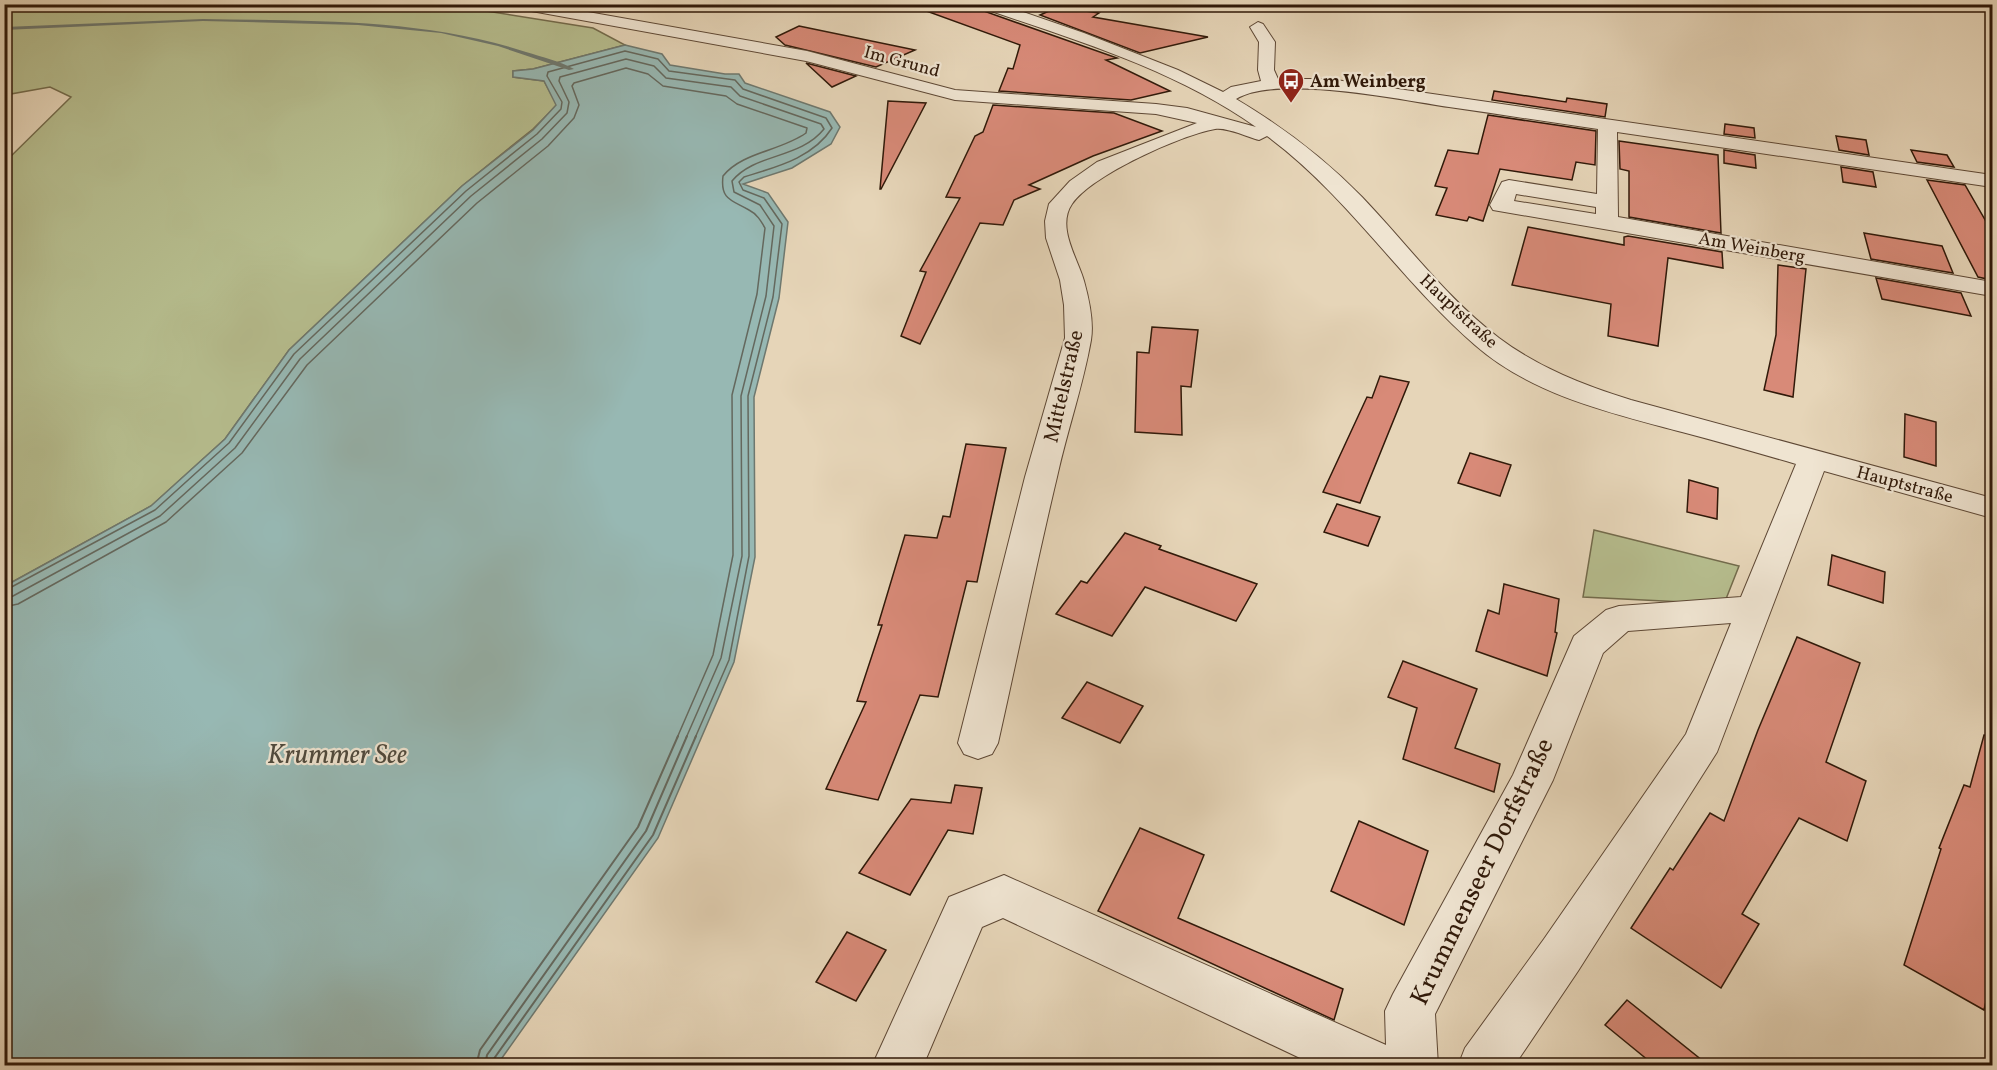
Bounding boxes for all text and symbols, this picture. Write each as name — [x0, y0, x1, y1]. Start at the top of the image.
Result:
street label: Im Grund — [861, 40, 942, 85]
bus stop icon: Am Weinberg — [1276, 66, 1306, 104]
place label: Am Weinberg — [1310, 70, 1426, 95]
street label: Am Weinberg — [1696, 227, 1807, 270]
street label: Hauptstraße — [1413, 269, 1503, 355]
street label: Mittelstraße — [1037, 327, 1091, 445]
street label: Hauptstraße — [1853, 461, 1956, 510]
street label: Krummenseer Dorfstraße — [1402, 732, 1563, 1012]
water label: Krummer See — [267, 737, 407, 775]

